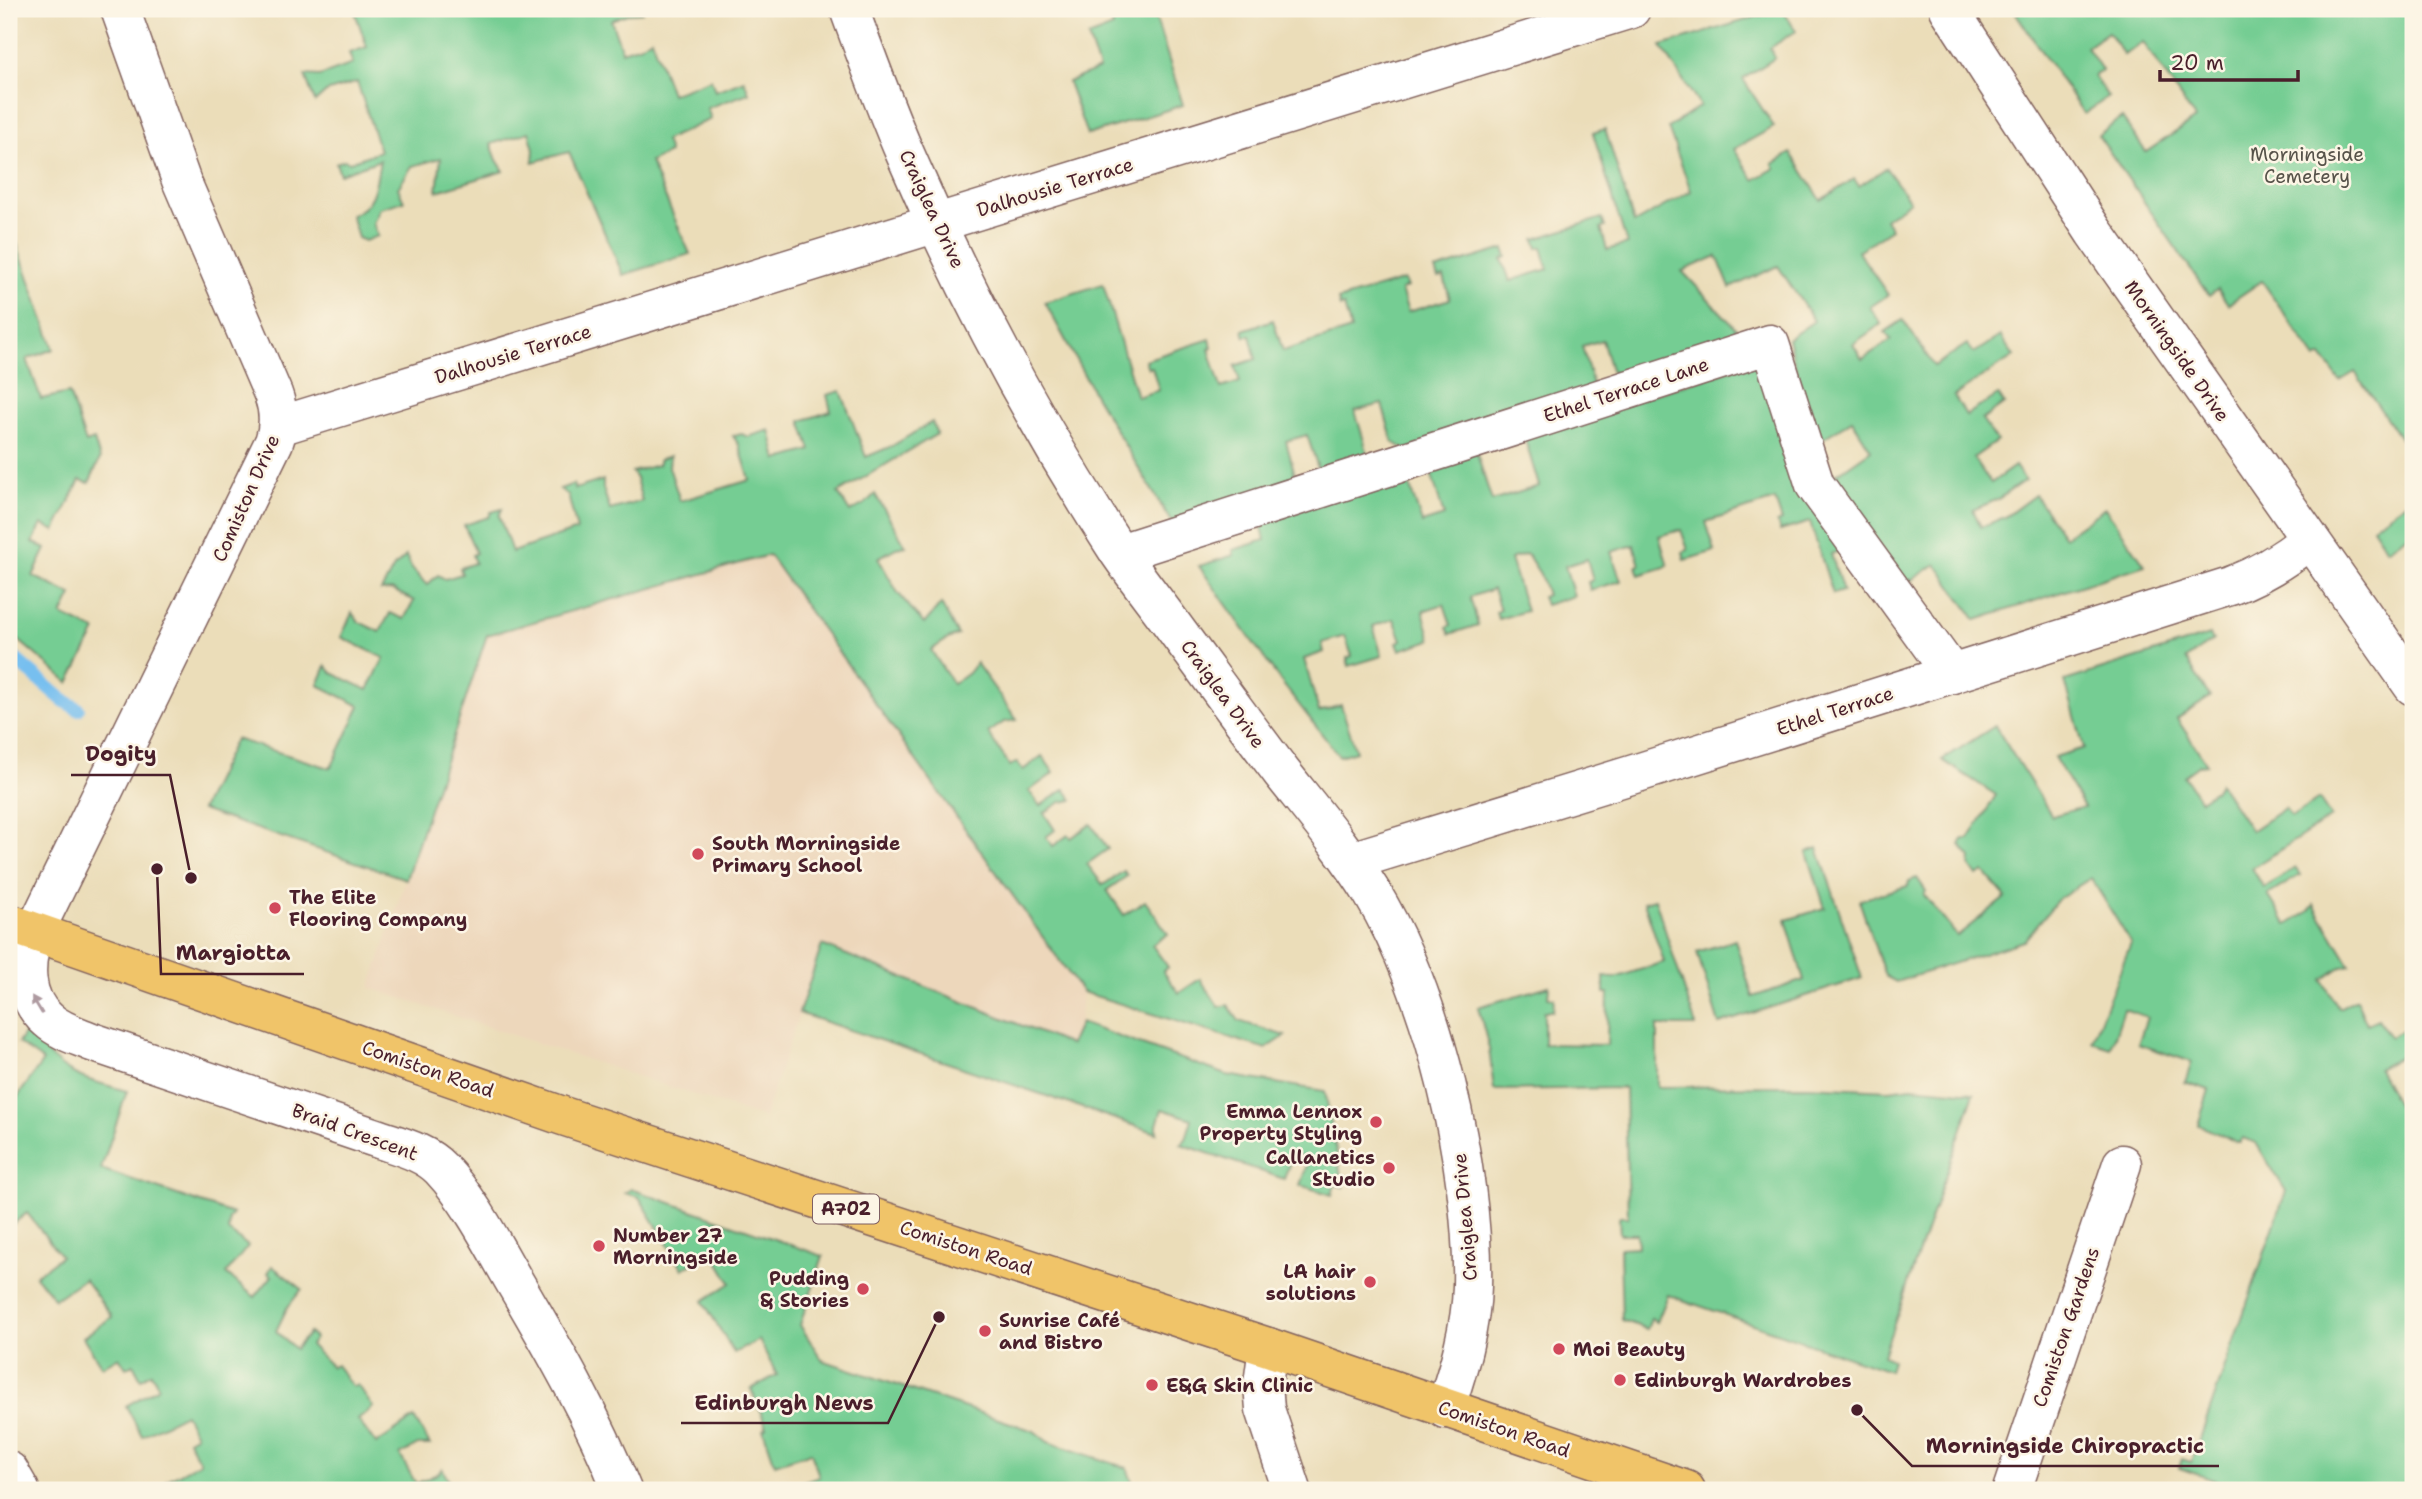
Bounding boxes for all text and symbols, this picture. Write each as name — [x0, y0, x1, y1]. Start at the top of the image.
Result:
scale bar — [2160, 38, 2298, 82]
text: 20 m — [2170, 49, 2224, 77]
park label: Morningside Cemetery — [2250, 142, 2364, 189]
street label: Craiglea Drive — [894, 146, 970, 272]
street label: Dalhousie Terrace — [974, 151, 1136, 223]
street label: Morningside Drive — [2119, 275, 2235, 427]
street label: Dalhousie Terrace — [432, 318, 594, 390]
street label: Ethel Terrace Lane — [1540, 351, 1712, 429]
street label: Comiston Drive — [207, 430, 285, 566]
street label: Craiglea Drive — [1175, 635, 1271, 753]
street label: Ethel Terrace — [1773, 680, 1897, 742]
callout: Dogity — [71, 733, 170, 775]
text: Dogity — [85, 740, 157, 768]
place label: South Morningside Primary School — [712, 831, 900, 878]
marker: South Morningside Primary School — [690, 846, 706, 862]
place label: The Elite Flooring Company — [289, 885, 467, 932]
marker: The Elite Flooring Company — [267, 900, 283, 916]
callout: Margiotta — [161, 932, 304, 974]
text: Margiotta — [176, 939, 291, 967]
one-way arrow — [31, 996, 43, 1015]
street label: Comiston Road — [359, 1035, 497, 1103]
street label: Braid Crescent — [289, 1098, 421, 1166]
place label: Emma Lennox Property Styling — [1200, 1099, 1362, 1146]
marker: Emma Lennox Property Styling — [1368, 1114, 1384, 1130]
place label: Callanetics Studio — [1266, 1145, 1375, 1192]
street label: Craiglea Drive — [1447, 1152, 1483, 1282]
marker: Callanetics Studio — [1381, 1160, 1397, 1176]
road number: A702 — [813, 1194, 879, 1224]
street label: Comiston Road — [897, 1215, 1035, 1281]
place label: Number 27 Morningside — [613, 1223, 738, 1270]
marker: Number 27 Morningside — [591, 1238, 607, 1254]
street label: Comiston Gardens — [2027, 1244, 2105, 1410]
place label: LA hair solutions — [1266, 1259, 1356, 1306]
place label: Pudding & Stories — [760, 1266, 849, 1313]
marker: LA hair solutions — [1362, 1274, 1378, 1290]
marker: Pudding & Stories — [855, 1281, 871, 1297]
place label: Sunrise Café and Bistro — [999, 1308, 1120, 1355]
marker: Sunrise Café and Bistro — [977, 1323, 993, 1339]
place label: Moi Beauty — [1573, 1337, 1685, 1362]
marker: Moi Beauty — [1551, 1341, 1567, 1357]
place label: Edinburgh Wardrobes — [1634, 1368, 1852, 1393]
marker: Edinburgh Wardrobes — [1612, 1372, 1628, 1388]
place label: E&G Skin Clinic — [1166, 1373, 1313, 1398]
marker: E&G Skin Clinic — [1144, 1377, 1160, 1393]
callout: Edinburgh News — [681, 1381, 888, 1423]
text: Edinburgh News — [694, 1389, 874, 1417]
street label: Comiston Road — [1435, 1395, 1573, 1463]
callout: Morningside Chiropractic — [1912, 1424, 2219, 1466]
text: Morningside Chiropractic — [1926, 1432, 2204, 1460]

